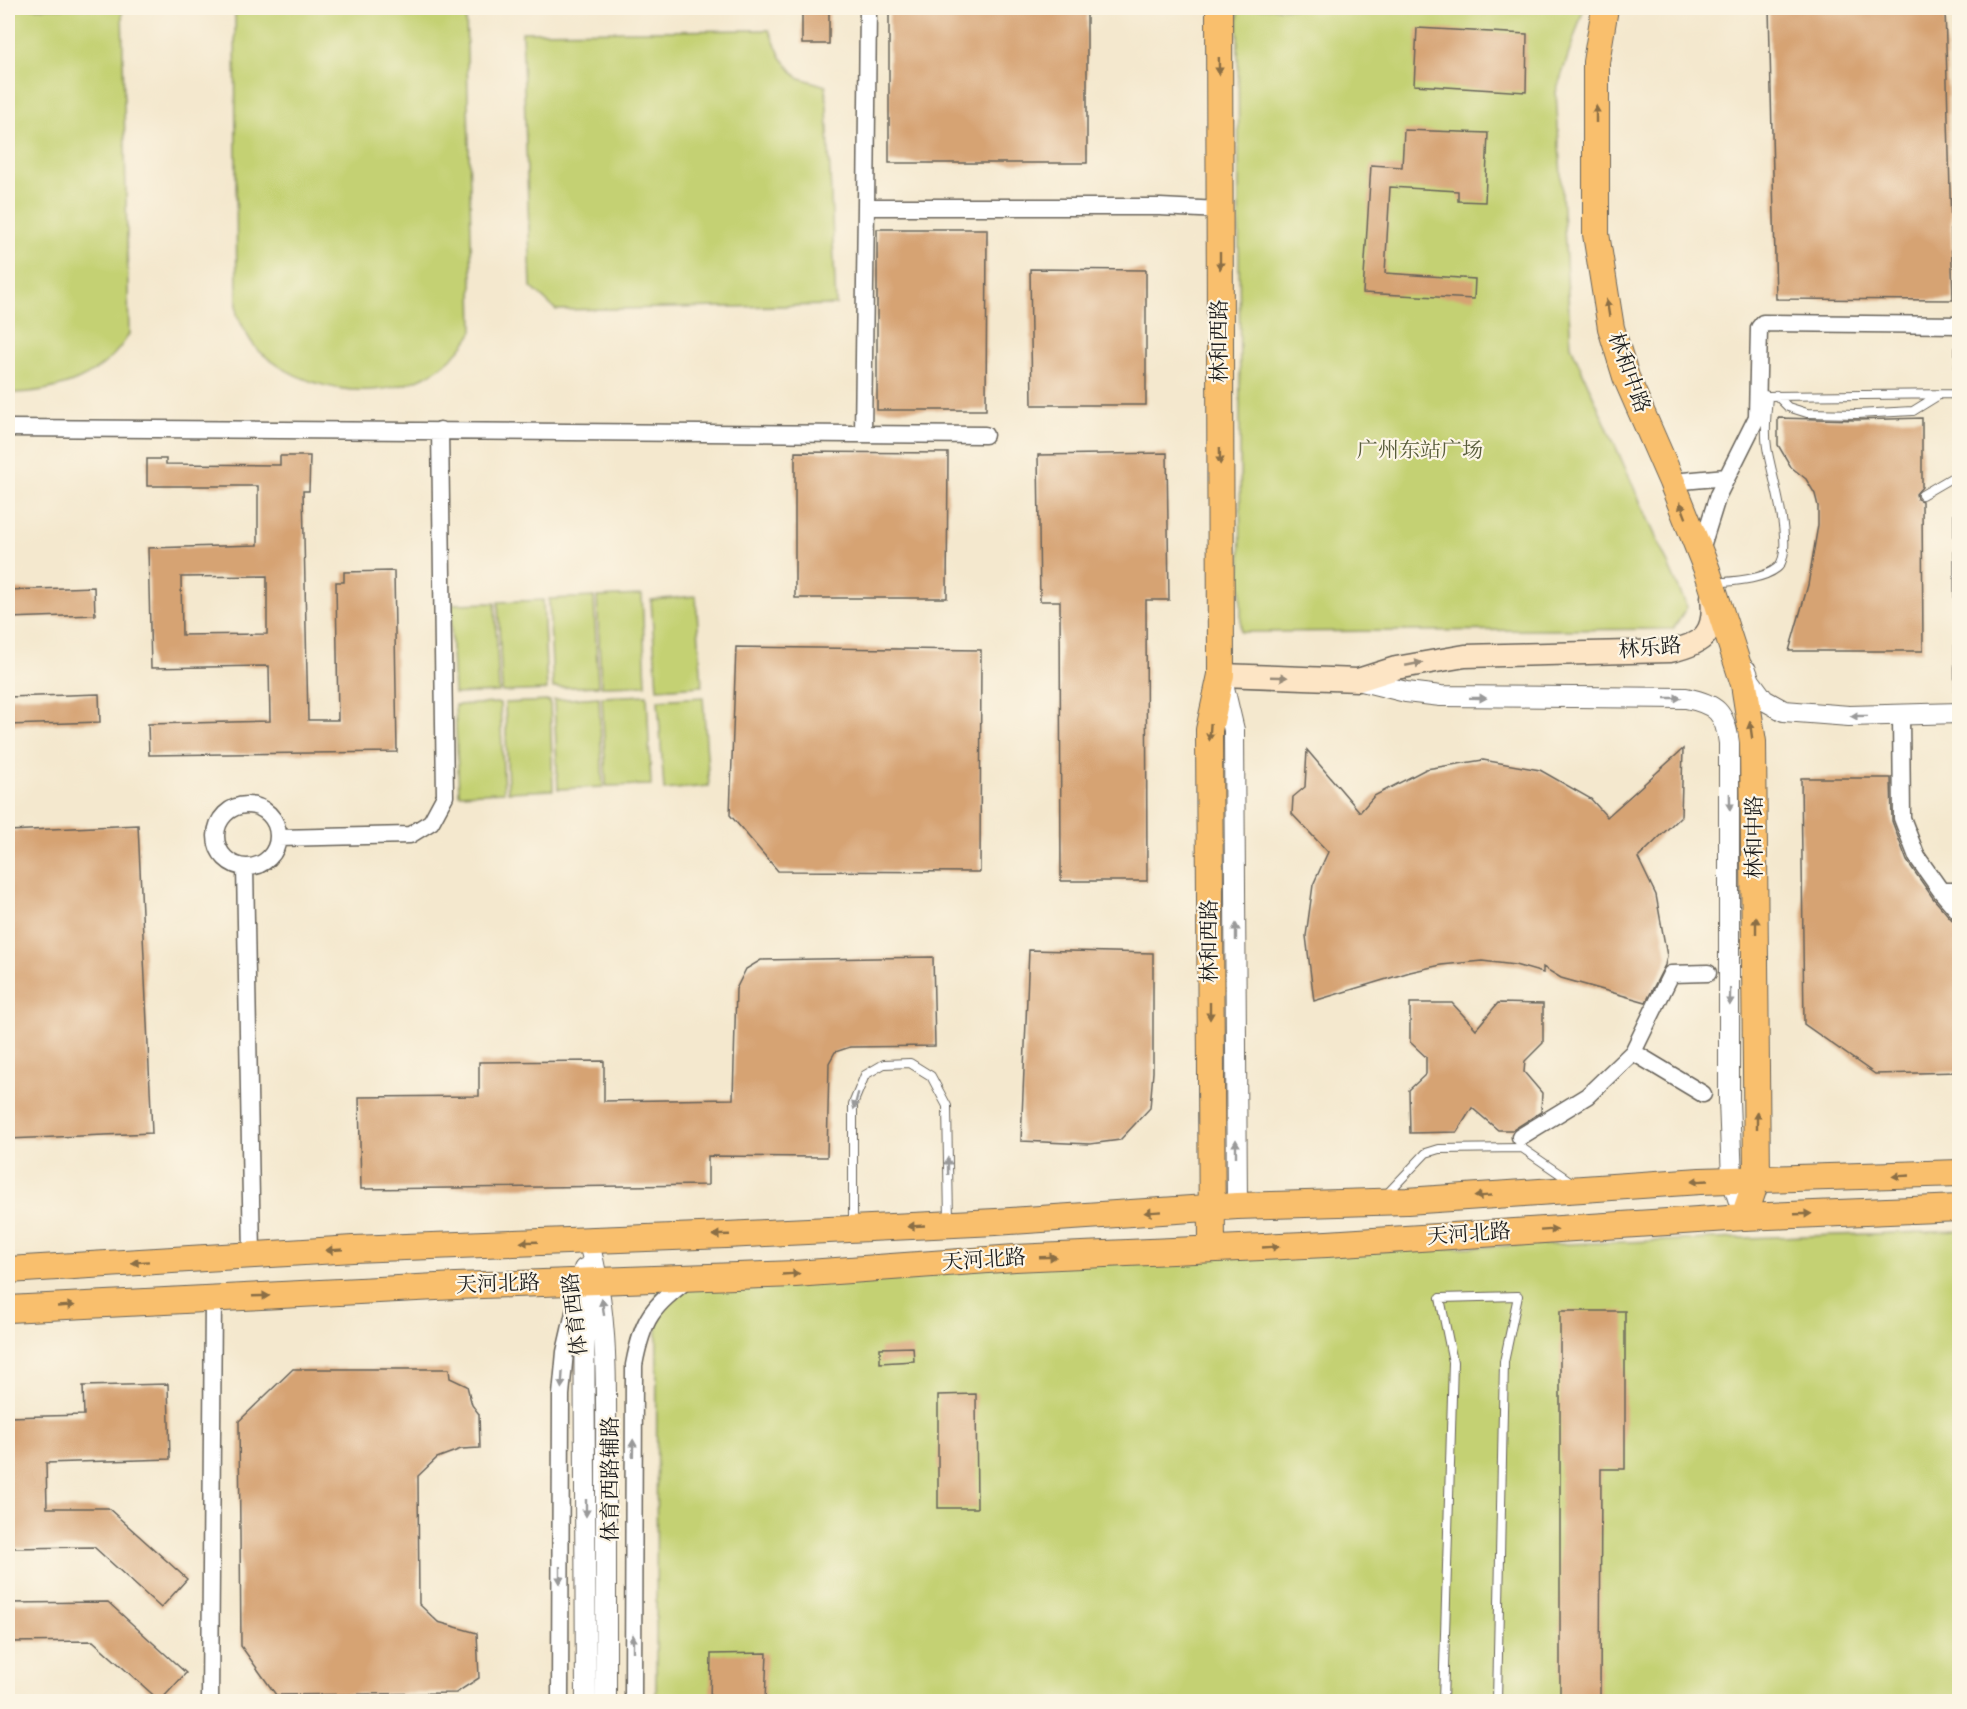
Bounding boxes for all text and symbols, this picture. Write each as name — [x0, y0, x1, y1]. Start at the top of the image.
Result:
one-way arrow — [1214, 56, 1224, 75]
one-way arrow — [1591, 104, 1601, 123]
one-way arrow — [1215, 251, 1225, 270]
one-way arrow — [1603, 298, 1612, 317]
street label: 林和西路 — [1206, 299, 1235, 383]
street label: 林和中路 — [1600, 329, 1656, 417]
park label: 广州东站广场 — [1357, 437, 1483, 466]
one-way arrow — [1215, 446, 1225, 465]
one-way arrow — [1678, 500, 1688, 518]
street label: 林乐路 — [1617, 632, 1683, 666]
one-way arrow — [1405, 659, 1424, 668]
one-way arrow — [1270, 672, 1289, 682]
one-way arrow — [1469, 693, 1488, 702]
one-way arrow — [1664, 693, 1683, 703]
one-way arrow — [1850, 711, 1869, 721]
one-way arrow — [1747, 721, 1756, 740]
one-way arrow — [1206, 723, 1215, 742]
one-way arrow — [1725, 792, 1735, 811]
street label: 林和中路 — [1741, 795, 1770, 879]
street label: 林和西路 — [1196, 899, 1225, 983]
one-way arrow — [1751, 915, 1761, 934]
one-way arrow — [1231, 922, 1241, 941]
one-way arrow — [1725, 987, 1735, 1006]
one-way arrow — [1205, 1002, 1215, 1021]
one-way arrow — [850, 1092, 860, 1110]
one-way arrow — [1752, 1110, 1762, 1129]
one-way arrow — [1231, 1138, 1241, 1157]
one-way arrow — [943, 1157, 953, 1176]
one-way arrow — [1892, 1171, 1911, 1180]
one-way arrow — [1689, 1177, 1708, 1186]
one-way arrow — [1474, 1191, 1493, 1201]
one-way arrow — [1143, 1207, 1162, 1217]
one-way arrow — [1793, 1210, 1812, 1219]
street label: 天河北路 — [1426, 1218, 1512, 1252]
one-way arrow — [907, 1222, 926, 1231]
one-way arrow — [1540, 1225, 1559, 1235]
one-way arrow — [712, 1231, 731, 1240]
one-way arrow — [520, 1237, 539, 1246]
one-way arrow — [1261, 1242, 1280, 1251]
street label: 天河北路 — [941, 1244, 1027, 1278]
one-way arrow — [325, 1246, 344, 1255]
one-way arrow — [1039, 1252, 1058, 1261]
one-way arrow — [130, 1257, 149, 1267]
street label: 天河北路 — [456, 1269, 540, 1301]
one-way arrow — [781, 1270, 800, 1279]
street label: 体育西路 — [556, 1271, 596, 1357]
one-way arrow — [251, 1291, 270, 1301]
one-way arrow — [598, 1298, 607, 1317]
one-way arrow — [56, 1301, 75, 1310]
one-way arrow — [557, 1370, 567, 1389]
street label: 体育西路辅路 — [597, 1416, 626, 1542]
one-way arrow — [628, 1439, 638, 1458]
one-way arrow — [581, 1498, 591, 1517]
one-way arrow — [555, 1565, 565, 1584]
one-way arrow — [628, 1634, 638, 1653]

